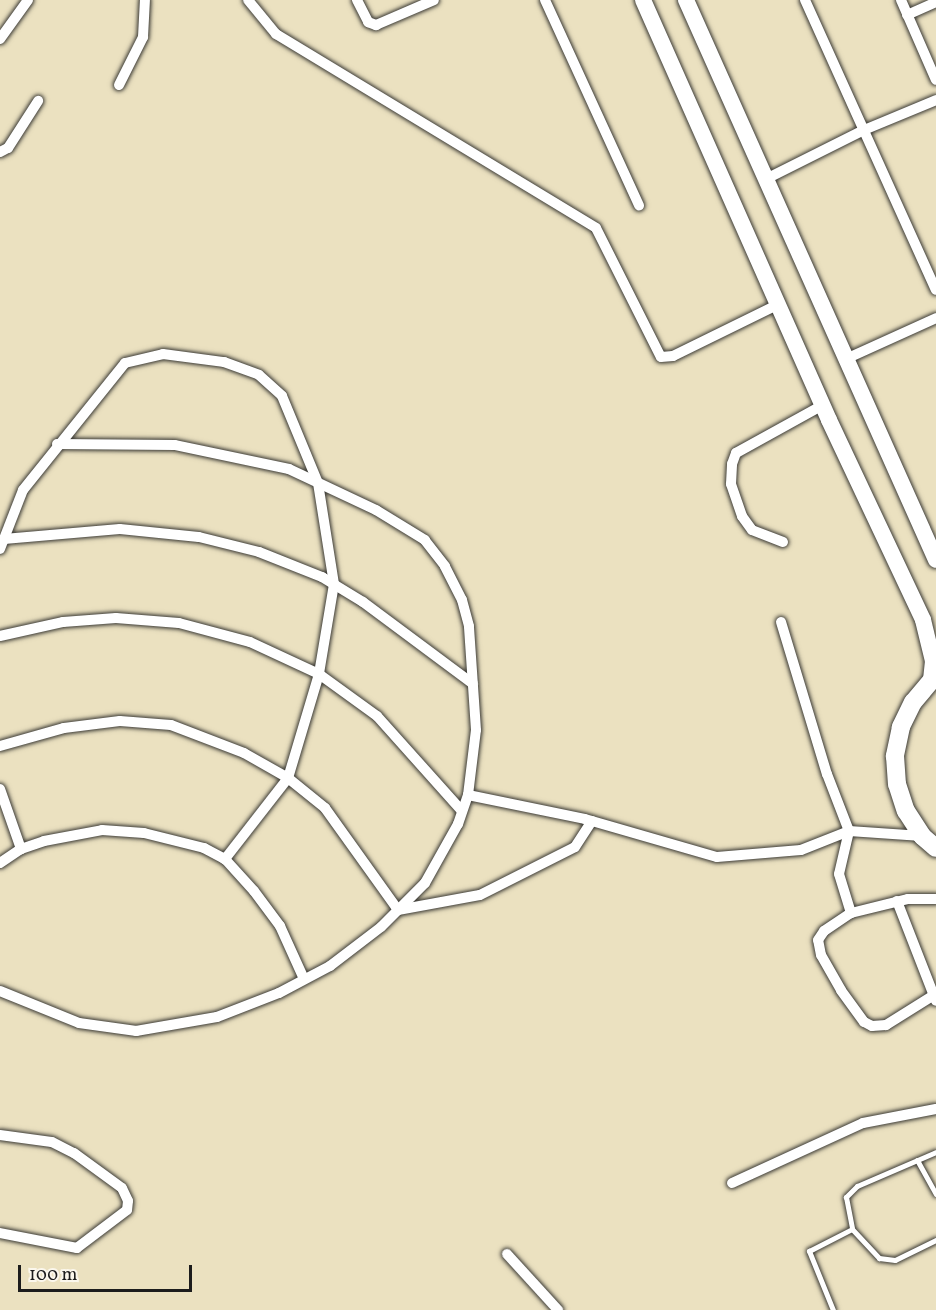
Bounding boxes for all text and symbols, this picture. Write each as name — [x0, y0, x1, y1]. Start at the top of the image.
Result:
scale bar — [21, 1253, 195, 1291]
text: 100 m — [29, 1263, 78, 1288]

